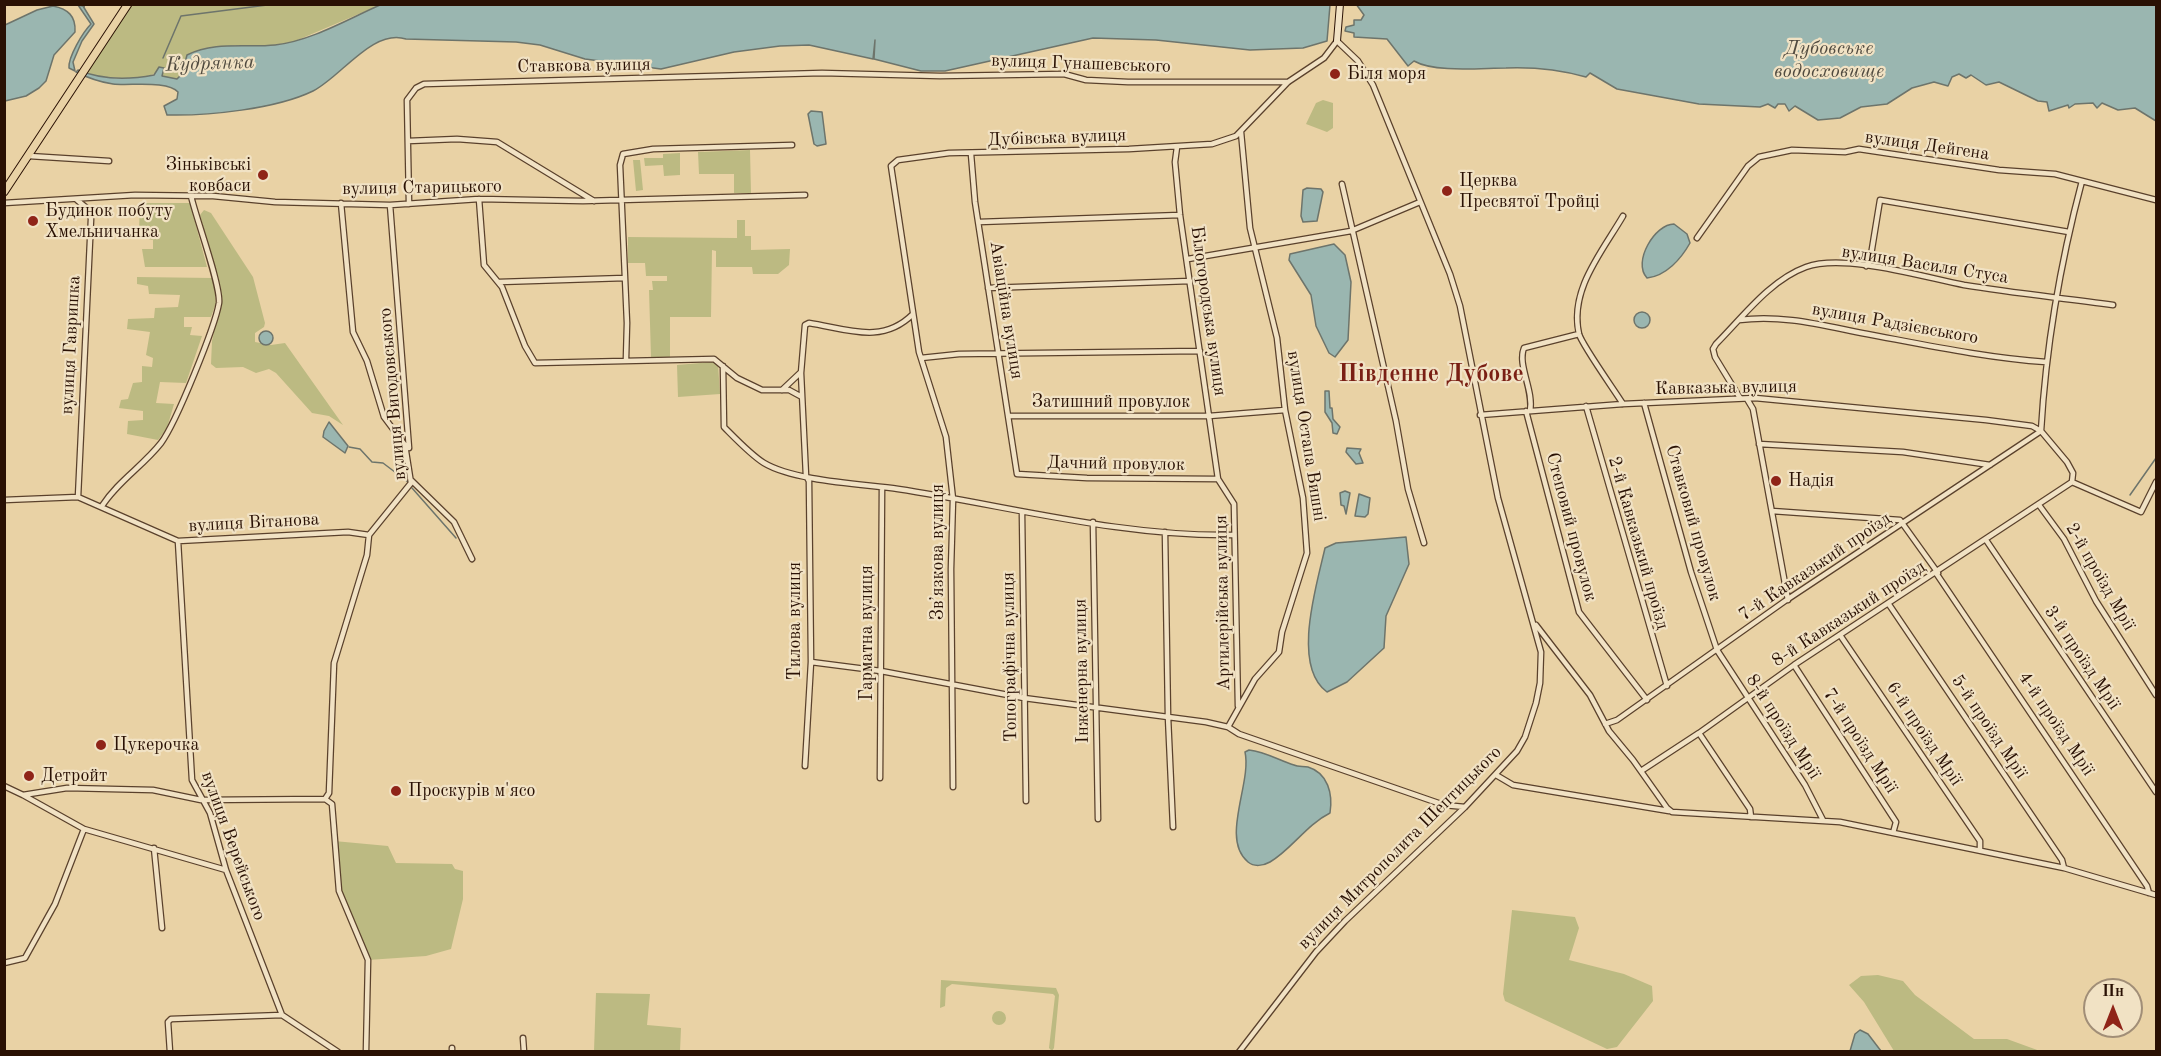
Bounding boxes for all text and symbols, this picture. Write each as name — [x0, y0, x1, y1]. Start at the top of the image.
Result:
water label: Дубовське водосховище — [1774, 37, 1884, 84]
water label: Кудрянка — [165, 50, 255, 78]
street label: вулиця Гунашевського — [991, 50, 1171, 78]
street label: Ставкова вулиця — [517, 54, 651, 78]
place label: Біля моря — [1347, 63, 1426, 85]
marker: Біля моря — [1328, 67, 1342, 81]
street label: Дубівська вулиця — [987, 125, 1127, 151]
street label: вулиця Дейгена — [1863, 127, 1991, 165]
place label: Зіньківські ковбаси — [166, 154, 251, 196]
marker: Зіньківські ковбаси — [256, 168, 270, 182]
place label: Церква Пресвятої Тройці — [1459, 170, 1600, 213]
street label: вулиця Старицького — [342, 176, 502, 200]
marker: Церква Пресвятої Тройці — [1440, 184, 1454, 198]
place label: Будинок побуту Хмельничанка — [45, 200, 173, 242]
marker: Будинок побуту Хмельничанка — [26, 214, 40, 228]
street label: Білогородська вулиця — [1185, 225, 1231, 397]
street label: Авіаційна вулиця — [984, 239, 1028, 381]
street label: вулиця Василя Стуса — [1840, 241, 2010, 289]
street label: вулиця Гавришка — [57, 275, 85, 415]
street label: вулиця Радзієвського — [1810, 299, 1980, 349]
street label: вулиця Вигодовського — [375, 307, 411, 481]
street label: вулиця Остапа Вишні — [1282, 349, 1330, 523]
district label: Південне Дубове — [1338, 361, 1524, 389]
street label: Кавказька вулиця — [1655, 376, 1797, 400]
street label: Затишний провулок — [1032, 391, 1190, 413]
street label: Ставковий провулок — [1660, 442, 1726, 604]
street label: Степовий провулок — [1541, 450, 1601, 604]
street label: Дачний провулок — [1047, 452, 1185, 476]
street label: 2-й Кавказький проїзд — [1603, 454, 1673, 632]
place label: Надія — [1788, 470, 1834, 492]
marker: Надія — [1769, 474, 1783, 488]
street label: Звʼязкова вулиця — [927, 484, 949, 620]
street label: 7-й Кавказький проїзд — [1735, 508, 1895, 626]
street label: вулиця Вітанова — [188, 509, 320, 537]
street label: Артилерійська вулиця — [1211, 515, 1235, 691]
street label: 2-й проїзд Мрії — [2060, 519, 2140, 635]
street label: 8-й Кавказький проїзд — [1768, 556, 1930, 672]
street label: Тилова вулиця — [784, 562, 806, 680]
street label: Гарматна вулиця — [856, 565, 878, 701]
street label: Топографічна вулиця — [998, 572, 1022, 742]
street label: Інженерна вулиця — [1070, 599, 1094, 743]
street label: 3-й проїзд Мрії — [2039, 602, 2125, 714]
street label: 4-й проїзд Мрії — [2013, 668, 2099, 780]
street label: 8-й проїзд Мрії — [1741, 670, 1825, 784]
street label: 5-й проїзд Мрії — [1946, 671, 2032, 783]
street label: 6-й проїзд Мрії — [1881, 678, 1967, 790]
street label: 7-й проїзд Мрії — [1818, 684, 1902, 798]
place label: Цукерочка — [113, 734, 199, 756]
marker: Цукерочка — [94, 738, 108, 752]
street label: вулиця Митрополита Шептицького — [1294, 742, 1506, 954]
place label: Детройт — [41, 765, 108, 787]
street label: вулиця Верейського — [196, 768, 270, 924]
marker: Детройт — [22, 769, 36, 783]
place label: Проскурів м'ясо — [408, 780, 536, 802]
marker: Проскурів м'ясо — [389, 784, 403, 798]
north arrow — [2083, 978, 2143, 1038]
text: Пн — [2102, 984, 2124, 1000]

